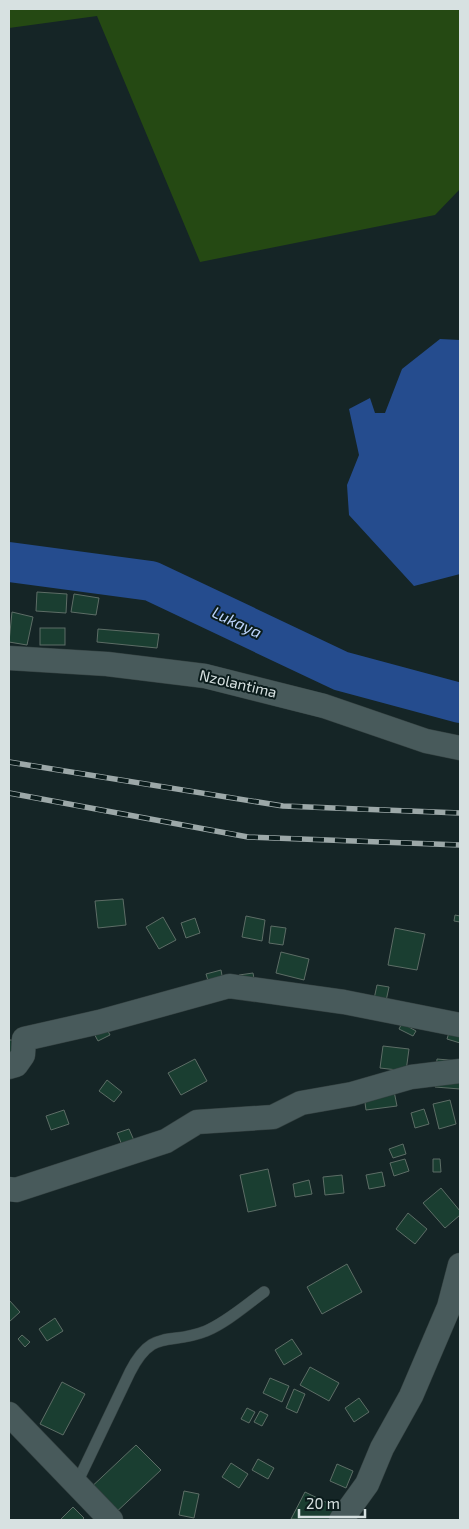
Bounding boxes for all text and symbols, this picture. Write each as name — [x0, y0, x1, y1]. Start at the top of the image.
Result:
water label: Lukaya — [209, 602, 265, 642]
street label: Nzolantima — [198, 665, 279, 701]
scale bar — [299, 1486, 365, 1518]
text: 20 m — [306, 1494, 340, 1512]

